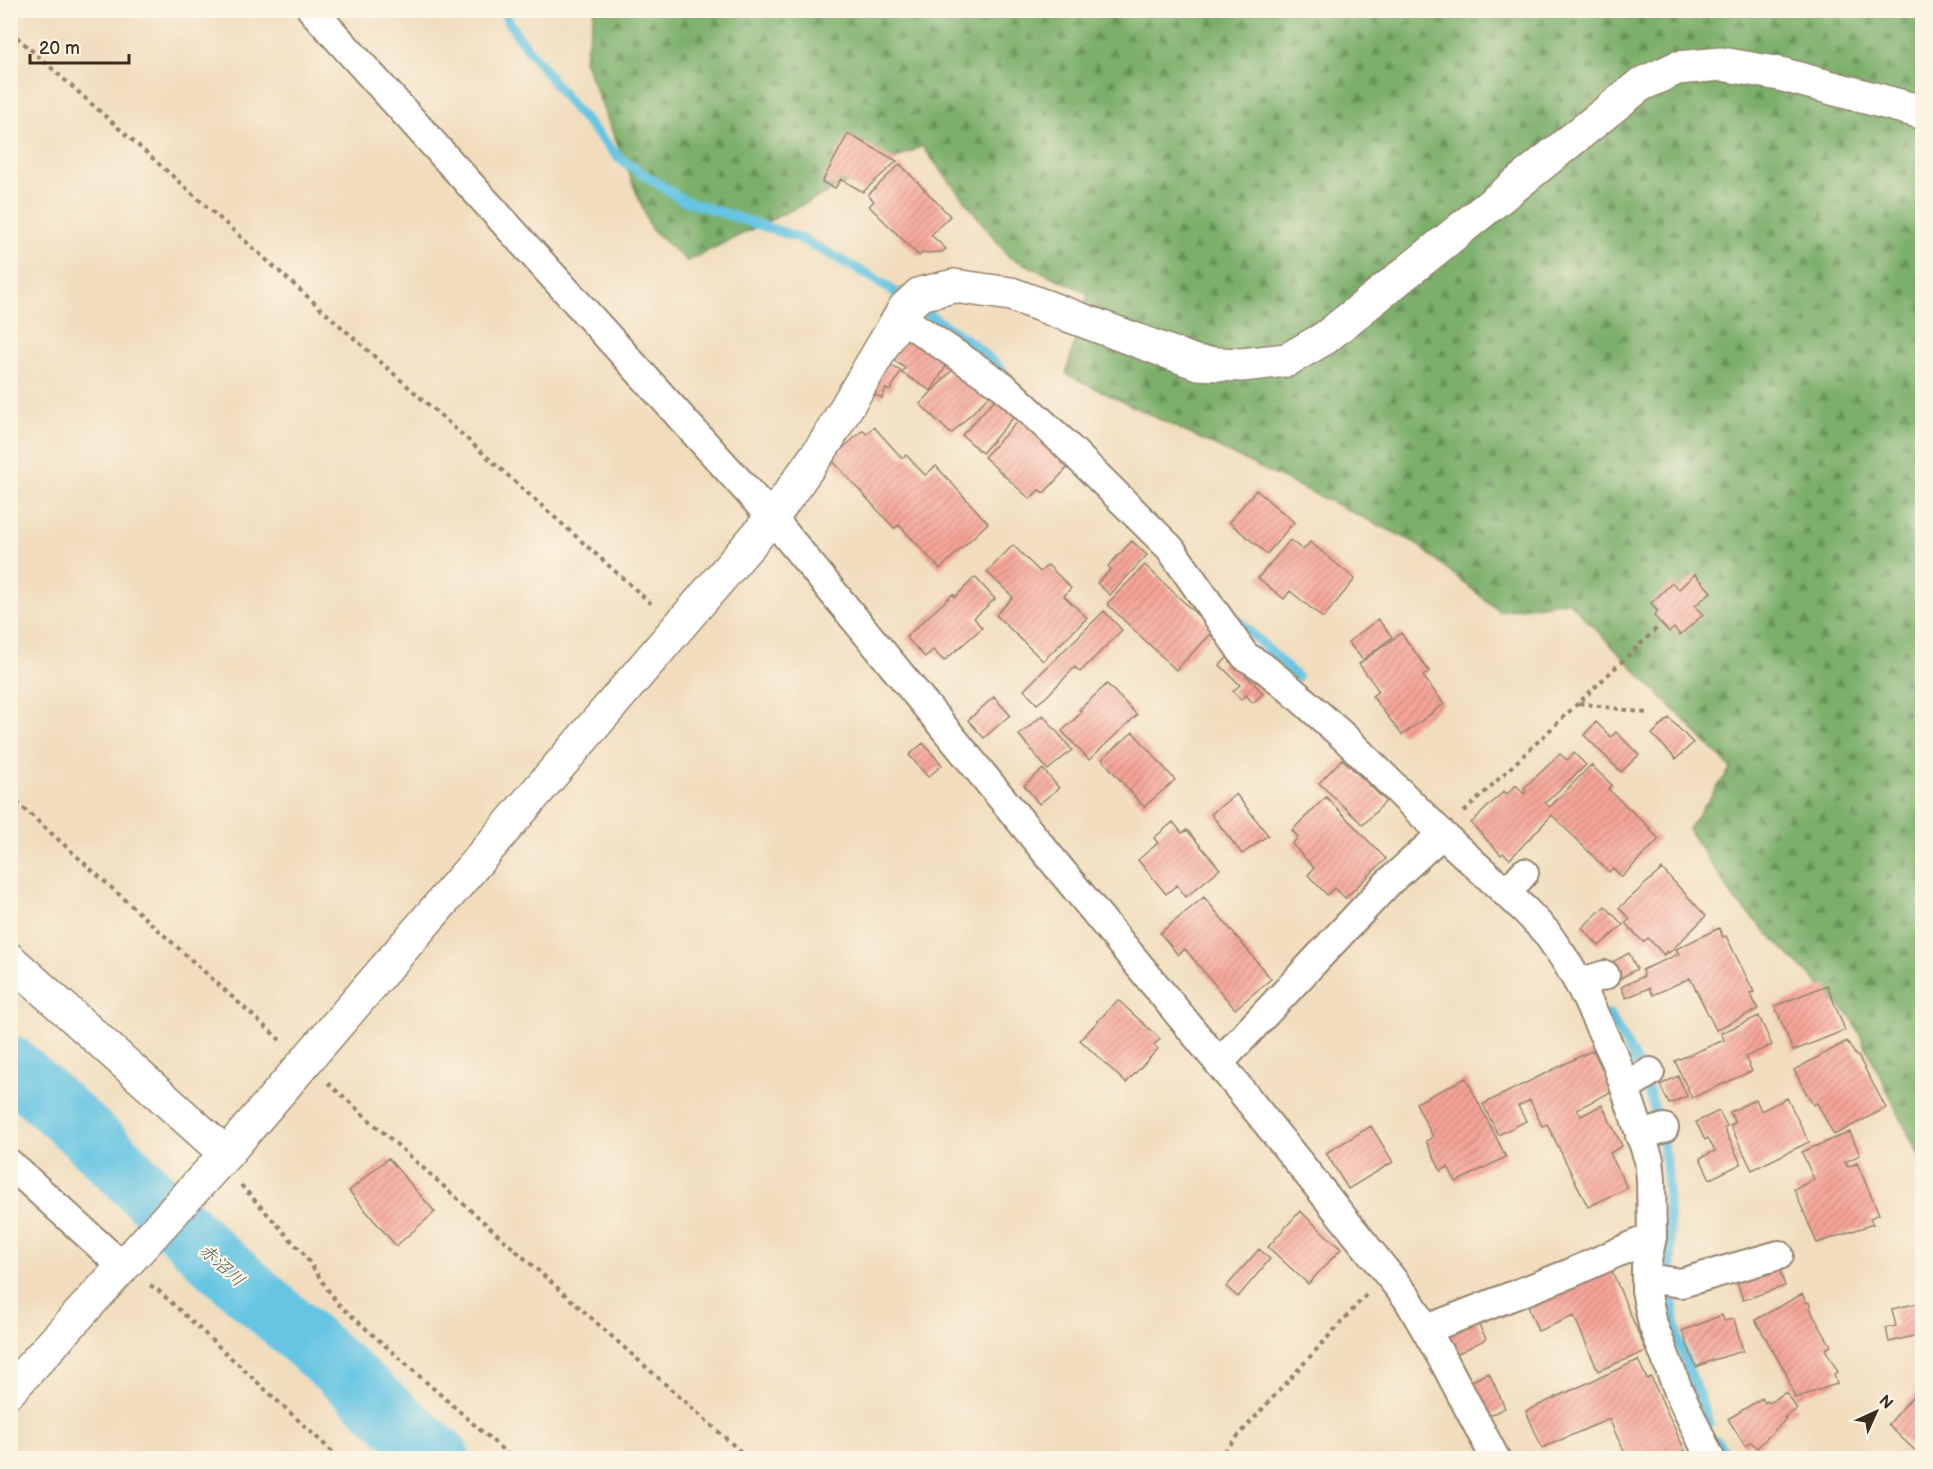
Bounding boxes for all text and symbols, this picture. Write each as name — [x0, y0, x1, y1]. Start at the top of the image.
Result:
scale bar — [30, 27, 129, 65]
text: 20 m — [39, 38, 80, 59]
water label: 赤沼川 — [195, 1240, 249, 1291]
north arrow — [1846, 1382, 1906, 1442]
text: N — [1875, 1391, 1897, 1413]

